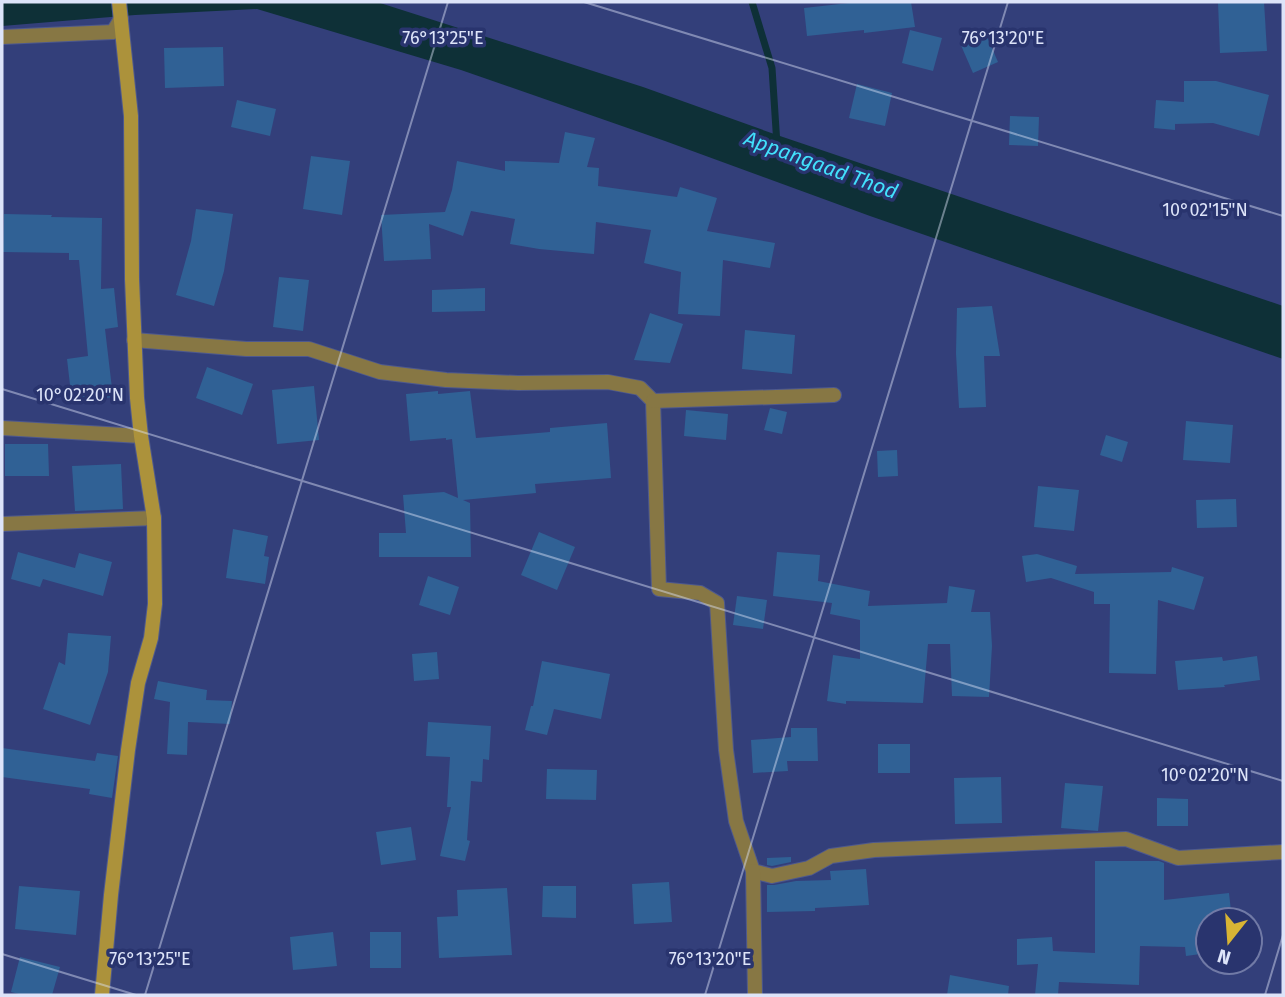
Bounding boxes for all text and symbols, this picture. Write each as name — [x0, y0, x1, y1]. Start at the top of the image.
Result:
text: 76°13'25"E — [402, 27, 484, 49]
text: 76°13'20"E — [962, 27, 1044, 49]
water label: Appangaad Thod — [740, 125, 901, 205]
text: 10°02'15"N — [1162, 199, 1248, 221]
text: 10°02'20"N — [36, 384, 124, 406]
text: 10°02'20"N — [1161, 764, 1249, 786]
north arrow — [1194, 906, 1264, 976]
text: N — [1215, 944, 1234, 970]
text: 76°13'25"E — [109, 948, 191, 970]
text: 76°13'20"E — [669, 948, 751, 970]

